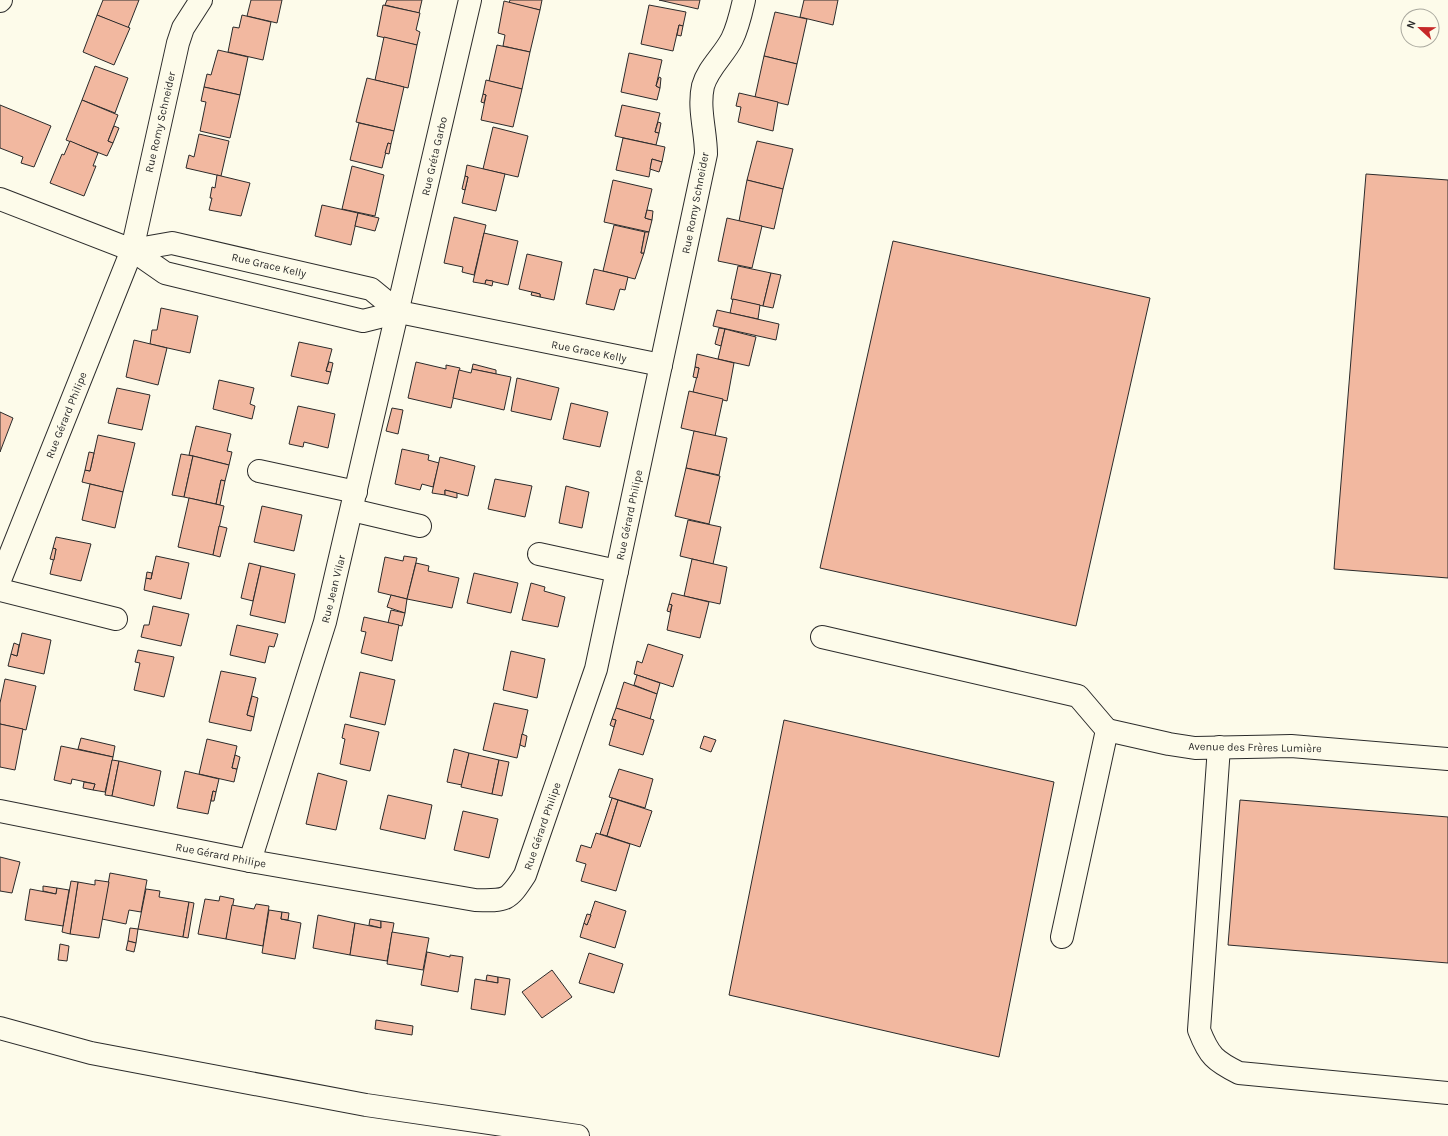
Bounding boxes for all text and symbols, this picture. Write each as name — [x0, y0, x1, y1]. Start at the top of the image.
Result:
north arrow — [1400, 8, 1440, 48]
text: N — [1404, 18, 1419, 31]
street label: Rue Romy Schneider — [143, 70, 178, 174]
street label: Rue Gréta Garbo — [419, 115, 450, 197]
street label: Rue Romy Schneider — [679, 151, 712, 255]
street label: Rue Grace Kelly — [230, 251, 308, 280]
street label: Rue Grace Kelly — [550, 338, 628, 365]
street label: Rue Gérard Philipe — [43, 370, 90, 460]
street label: Rue Gérard Philipe — [614, 468, 645, 561]
street label: Rue Jean Vilar — [319, 554, 348, 624]
street label: Avenue des Frères Lumière — [1188, 740, 1322, 755]
street label: Rue Gérard Philipe — [521, 780, 564, 872]
street label: Rue Gérard Philipe — [175, 840, 268, 871]

